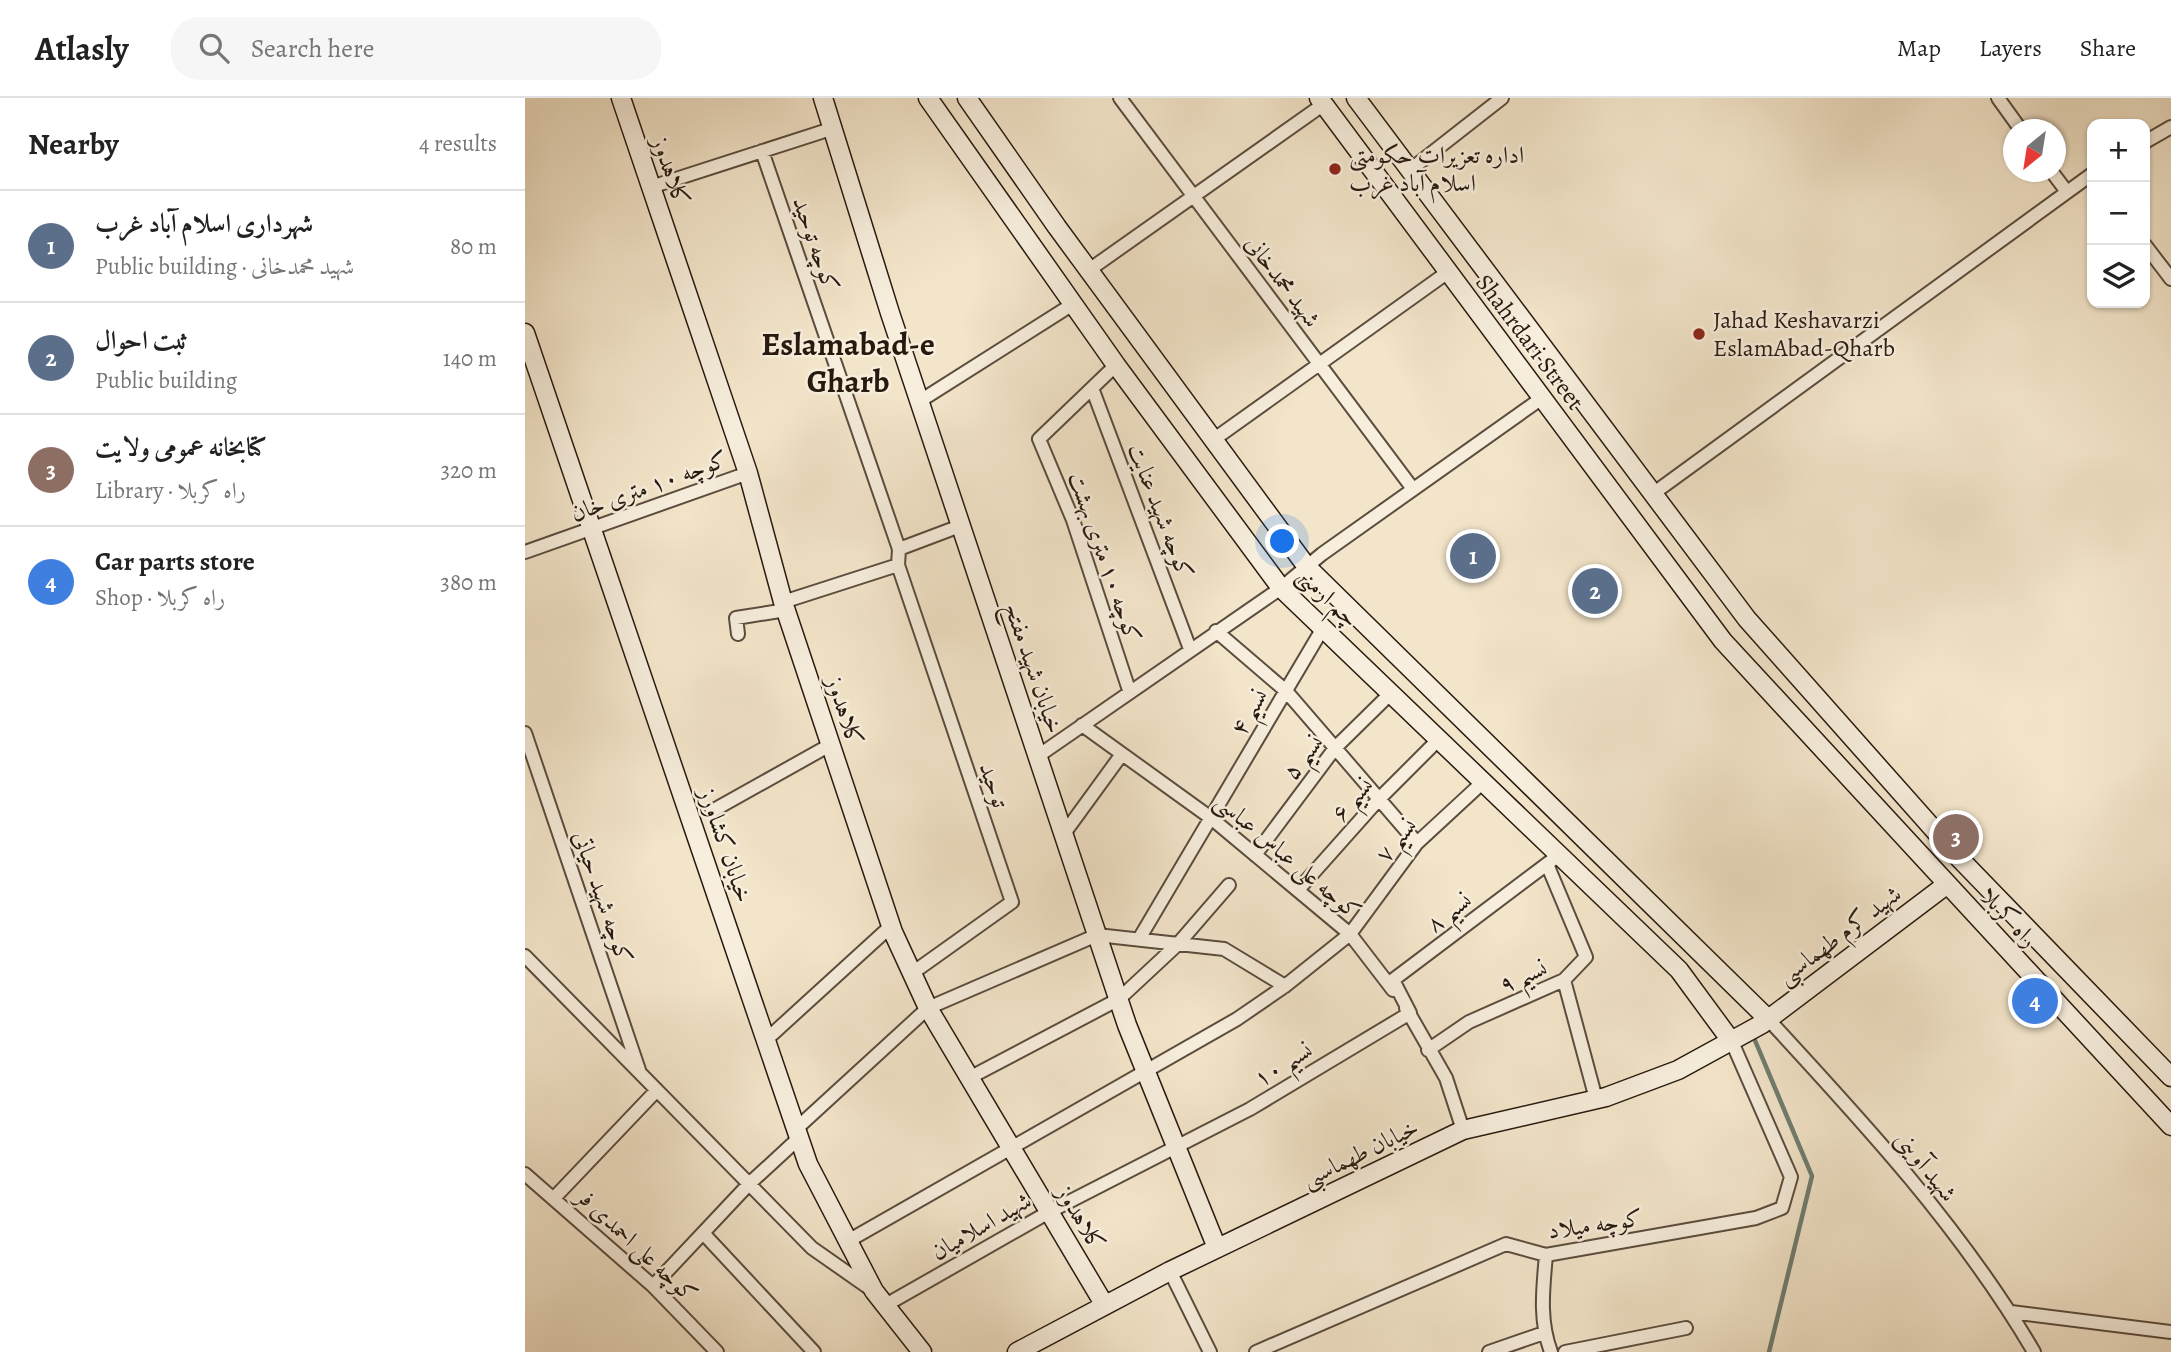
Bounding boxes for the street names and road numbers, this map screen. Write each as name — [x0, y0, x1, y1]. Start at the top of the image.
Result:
street label: کلاهدوز — [644, 130, 698, 210]
street label: کوچه توحید — [784, 192, 847, 296]
street label: شهید محمدخانی — [1238, 228, 1328, 334]
street label: Shahrdari Street — [1468, 268, 1592, 416]
street label: کوچه شهید عنایت — [1120, 439, 1201, 583]
street label: کوچه ۱۰ متری خان — [566, 443, 732, 530]
street label: کوچه ۱۰ متری بهشت — [1060, 467, 1149, 647]
street label: چم ارمنی — [1286, 560, 1366, 639]
street label: خیابان شهید مفتح — [992, 598, 1071, 739]
street label: کلاهدوز — [818, 670, 871, 750]
street label: نسیم ۴ — [1223, 683, 1282, 745]
street label: نسیم ۵ — [1275, 728, 1337, 791]
street label: توحید — [971, 758, 1017, 812]
street label: نسیم ۶ — [1324, 770, 1386, 833]
street label: خیابان کشاورز — [691, 781, 761, 907]
street label: کوچه علی عباس عباسی — [1207, 785, 1368, 928]
street label: نسیم ۷ — [1368, 811, 1430, 874]
street label: کوچه شهید حیاتی — [564, 826, 641, 968]
street label: شهید کرم طهماسبی — [1770, 878, 1911, 996]
street label: راه کربلا — [1973, 880, 2045, 954]
street label: نسیم ۸ — [1420, 884, 1483, 946]
street label: نسیم ۹ — [1494, 952, 1555, 1008]
street label: نسیم ۱۰ — [1248, 1034, 1323, 1101]
street label: خیابان طهماسبی — [1296, 1111, 1426, 1199]
street label: شهید آوینی — [1888, 1124, 1964, 1208]
street label: کلاهدوز — [1048, 1177, 1113, 1257]
street label: کوچه علی احمدی فر — [567, 1178, 705, 1310]
street label: شهید اسلامیان — [925, 1184, 1037, 1268]
street label: کوچه میلاد — [1546, 1202, 1644, 1247]

